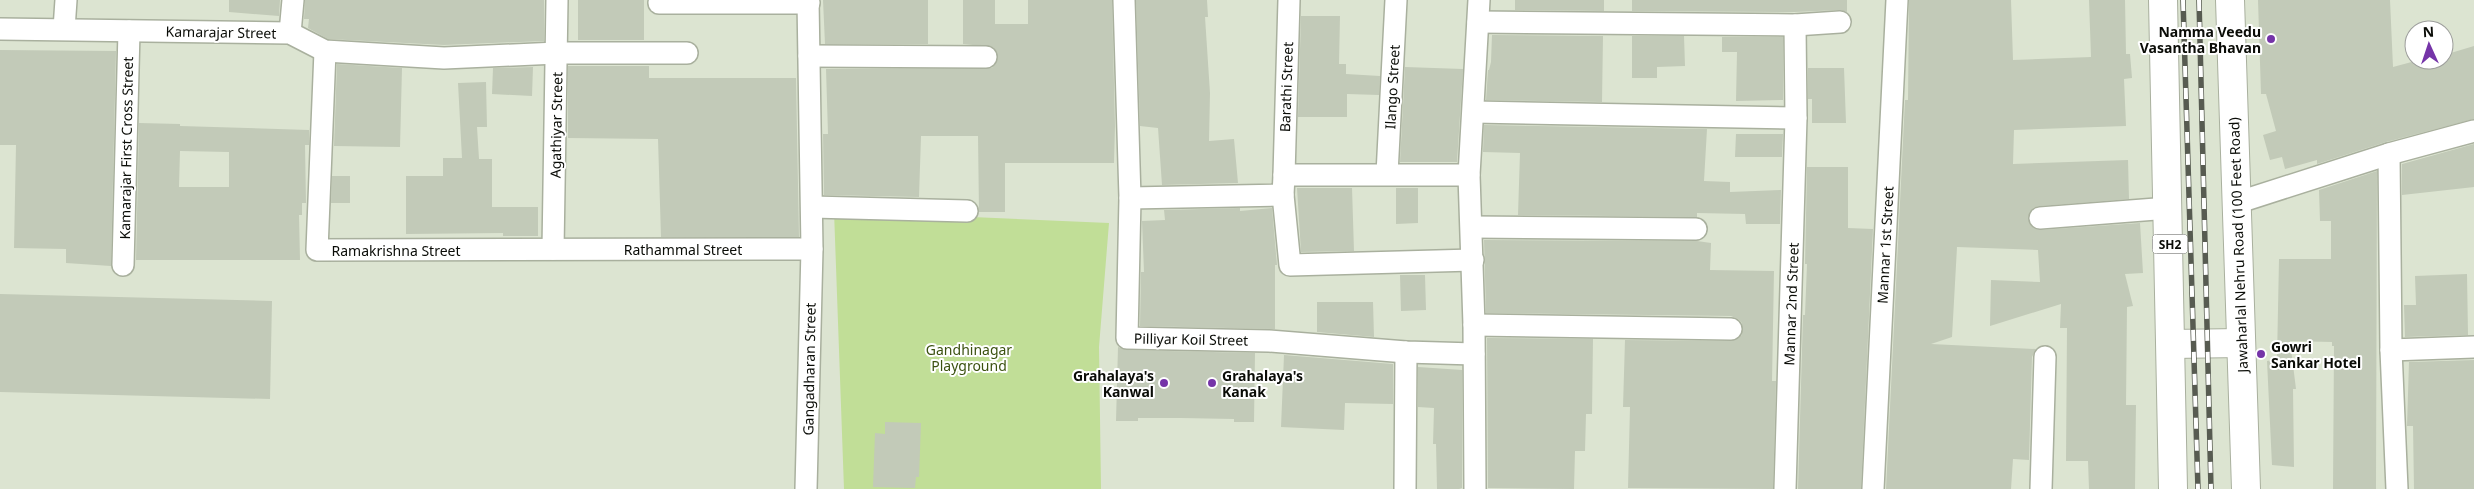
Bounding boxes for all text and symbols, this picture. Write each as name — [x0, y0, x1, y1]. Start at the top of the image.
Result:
north arrow — [2404, 20, 2454, 70]
street label: Kamarajar Street — [165, 22, 277, 42]
place label: Namma Veedu Vasantha Bhavan — [2140, 22, 2261, 57]
text: N — [2422, 22, 2434, 41]
marker: Namma Veedu Vasantha Bhavan — [2265, 33, 2277, 45]
street label: Barathi Street — [1275, 42, 1297, 132]
street label: Ilango Street — [1380, 44, 1404, 130]
street label: Kamarajar First Cross Street — [115, 56, 137, 240]
street label: Agathiyar Street — [546, 72, 566, 178]
street label: Jawaharlal Nehru Road (100 Feet Road) — [2224, 117, 2252, 375]
street label: Mannar 1st Street — [1872, 186, 1898, 304]
road number: SH2 — [2152, 234, 2188, 253]
street label: Rathammal Street — [624, 240, 742, 259]
street label: Ramakrishna Street — [332, 241, 460, 260]
street label: Mannar 2nd Street — [1779, 242, 1803, 366]
street label: Gangadharan Street — [798, 302, 820, 436]
street label: Pilliyar Koil Street — [1134, 329, 1248, 349]
place label: Gowri Sankar Hotel — [2271, 337, 2361, 372]
park label: Gandhinagar Playground — [926, 340, 1012, 375]
marker: Gowri Sankar Hotel — [2255, 348, 2267, 360]
place label: Grahalaya's Kanwal — [1073, 366, 1154, 401]
place label: Grahalaya's Kanak — [1222, 366, 1303, 401]
marker: Grahalaya's Kanwal — [1158, 377, 1170, 389]
marker: Grahalaya's Kanak — [1206, 377, 1218, 389]

